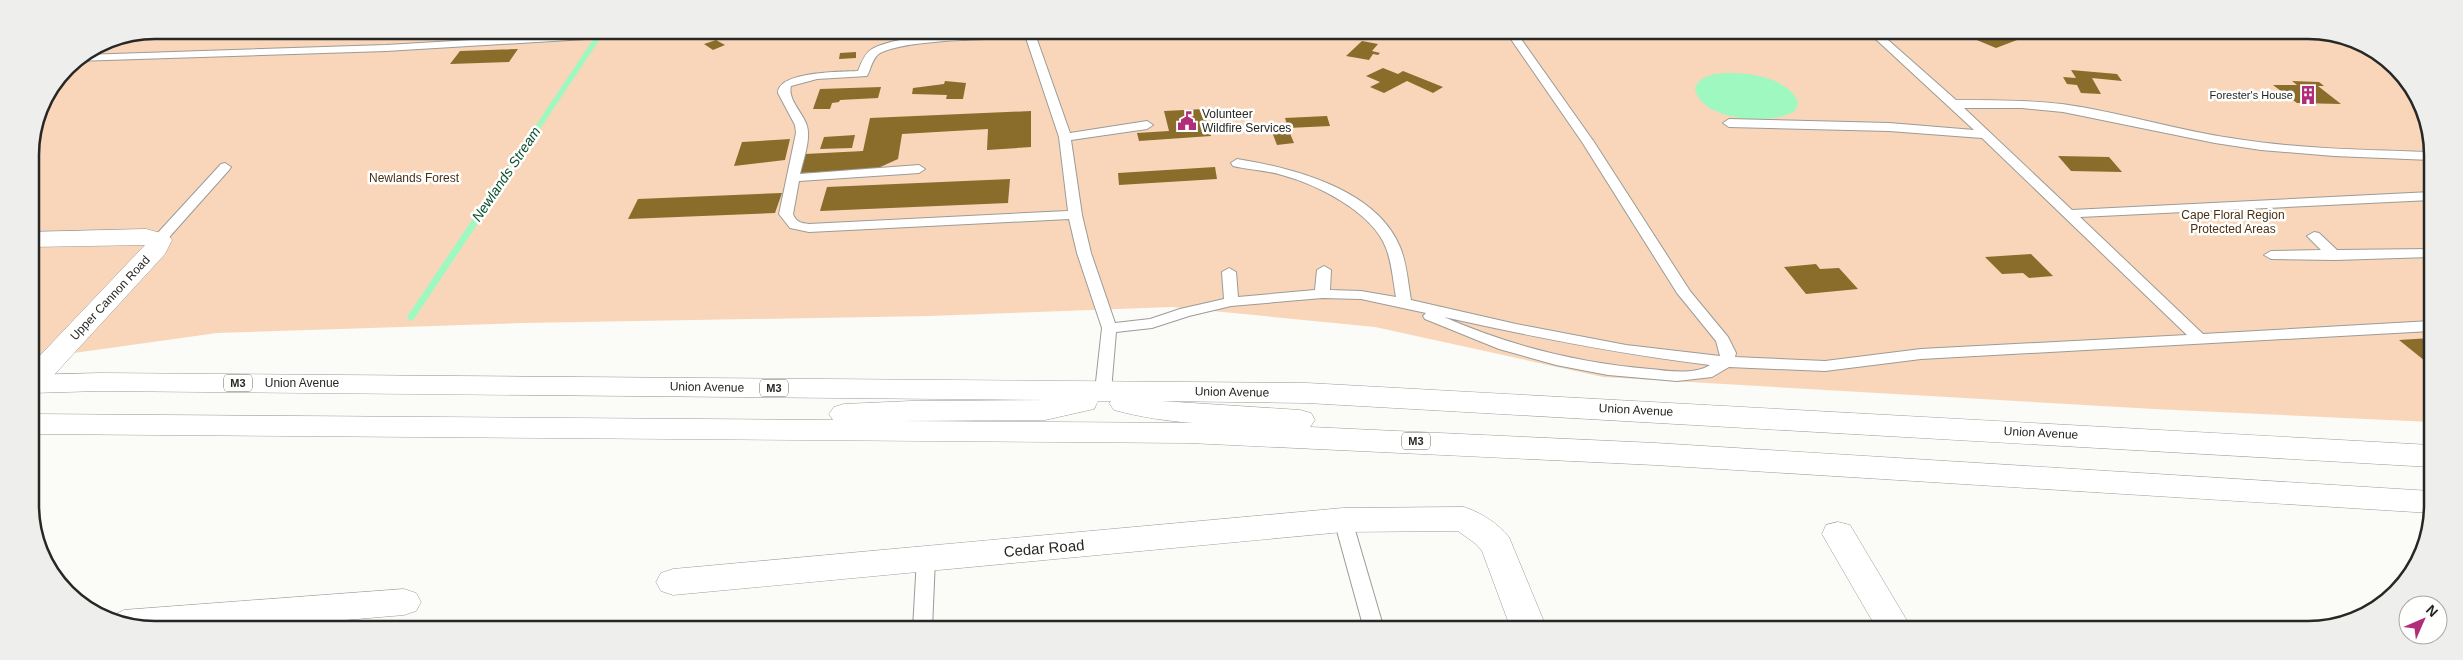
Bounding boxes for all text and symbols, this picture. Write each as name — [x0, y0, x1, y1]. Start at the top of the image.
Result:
building icon: Forester's House — [2297, 84, 2319, 106]
place label: Forester's House — [2210, 89, 2293, 101]
place label: Volunteer Wildfire Services — [1202, 107, 1291, 135]
public building icon: Volunteer Wildfire Services — [1176, 110, 1198, 132]
water label: Newlands Stream — [468, 123, 544, 224]
park label: Newlands Forest — [369, 171, 460, 185]
park label: Cape Floral Region Protected Areas — [2181, 208, 2285, 236]
street label: Upper Cannon Road — [67, 253, 153, 343]
road number: M3 — [224, 374, 252, 392]
street label: Union Avenue — [265, 376, 340, 390]
street label: Union Avenue — [670, 379, 745, 395]
road number: M3 — [760, 379, 788, 396]
street label: Union Avenue — [1195, 384, 1270, 400]
street label: Union Avenue — [1598, 401, 1674, 419]
street label: Union Avenue — [2003, 424, 2079, 442]
road number: M3 — [1402, 432, 1430, 450]
street label: Cedar Road — [1003, 536, 1085, 560]
north arrow — [2398, 595, 2448, 645]
text: N — [2423, 602, 2441, 620]

